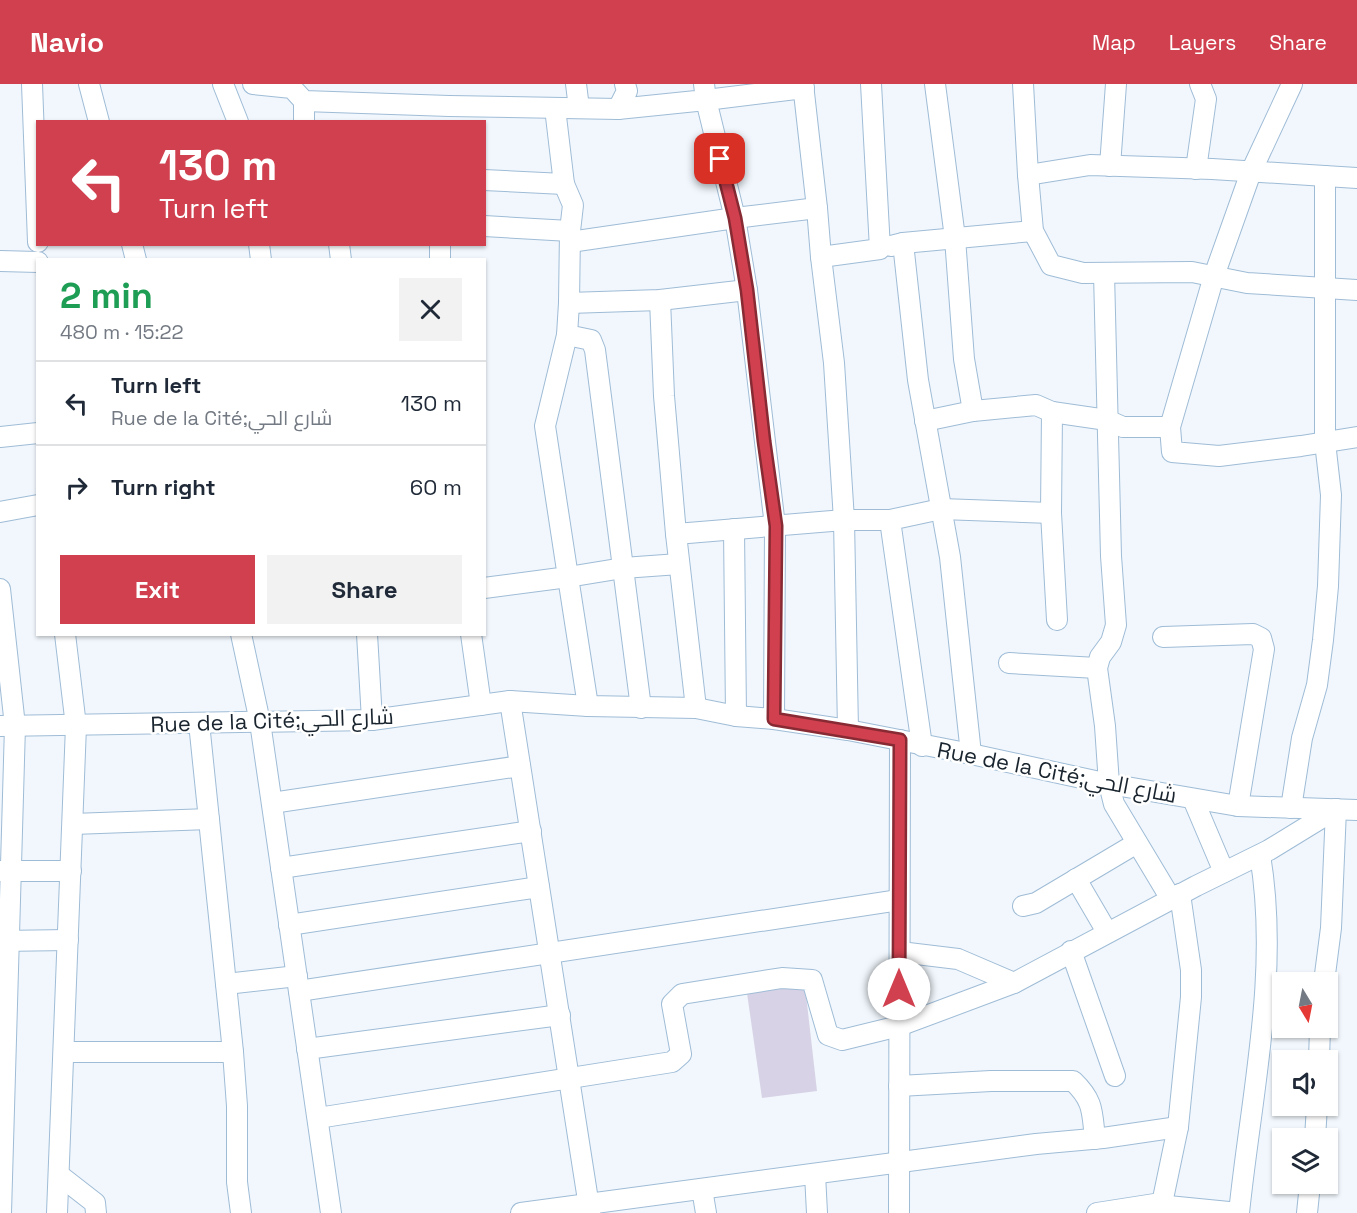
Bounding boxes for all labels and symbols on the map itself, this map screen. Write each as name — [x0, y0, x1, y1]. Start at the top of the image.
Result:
pin — [694, 133, 745, 184]
street label: Rue de la Cité;شارع الحي — [150, 702, 394, 741]
street label: Rue de la Cité;شارع الحي — [934, 735, 1179, 812]
position arrow — [867, 957, 931, 1021]
north arrow — [1272, 972, 1338, 1038]

